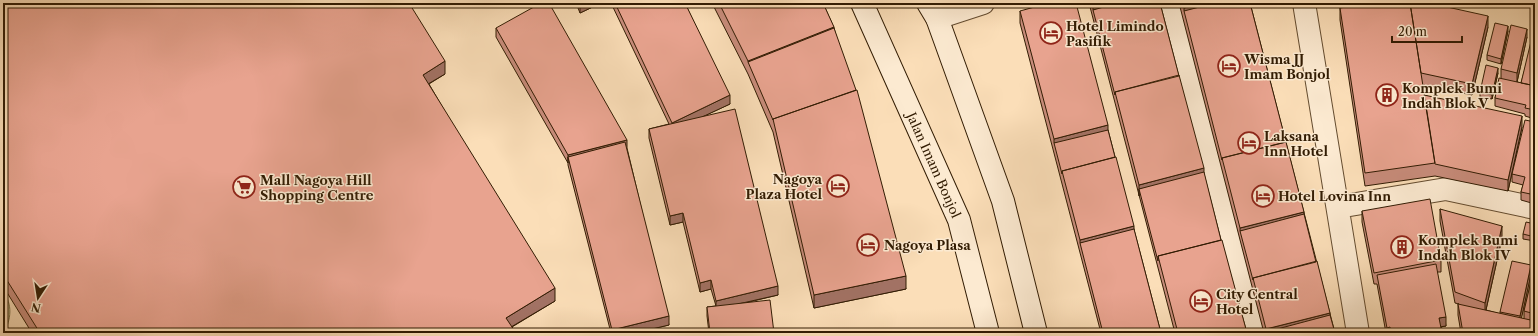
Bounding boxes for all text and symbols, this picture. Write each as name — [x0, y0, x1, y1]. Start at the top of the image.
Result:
place label: Hotel Limindo Pasifik — [1066, 18, 1164, 49]
scale bar — [1392, 18, 1462, 44]
hotel icon: Hotel Limindo Pasifik — [1038, 20, 1064, 46]
text: 20 m — [1398, 24, 1427, 39]
place label: Wisma JJ Imam Bonjol — [1243, 51, 1331, 82]
hotel icon: Wisma JJ Imam Bonjol — [1216, 53, 1242, 79]
place label: Komplek Bumi Indah Blok V — [1402, 80, 1502, 111]
building icon: Komplek Bumi Indah Blok V — [1374, 82, 1400, 108]
street label: Jalan Imam Bonjol — [903, 108, 964, 220]
place label: Laksana Inn Hotel — [1264, 128, 1328, 159]
hotel icon: Laksana Inn Hotel — [1236, 130, 1262, 156]
place label: Nagoya Plaza Hotel — [746, 171, 822, 202]
place label: Mall Nagoya Hill Shopping Centre — [260, 172, 374, 203]
hotel icon: Nagoya Plaza Hotel — [825, 173, 851, 199]
supermarket icon: Mall Nagoya Hill Shopping Centre — [231, 174, 257, 200]
hotel icon: Hotel Lovina Inn — [1250, 183, 1276, 209]
place label: Hotel Lovina Inn — [1278, 188, 1391, 204]
hotel icon: Nagoya Plasa — [855, 232, 881, 258]
place label: Komplek Bumi Indah Blok IV — [1418, 232, 1518, 263]
building icon: Komplek Bumi Indah Blok IV — [1389, 234, 1415, 260]
place label: Nagoya Plasa — [884, 237, 971, 253]
north arrow — [18, 278, 58, 318]
place label: City Central Hotel — [1216, 286, 1298, 317]
hotel icon: City Central Hotel — [1188, 288, 1214, 314]
text: N — [29, 300, 42, 316]

